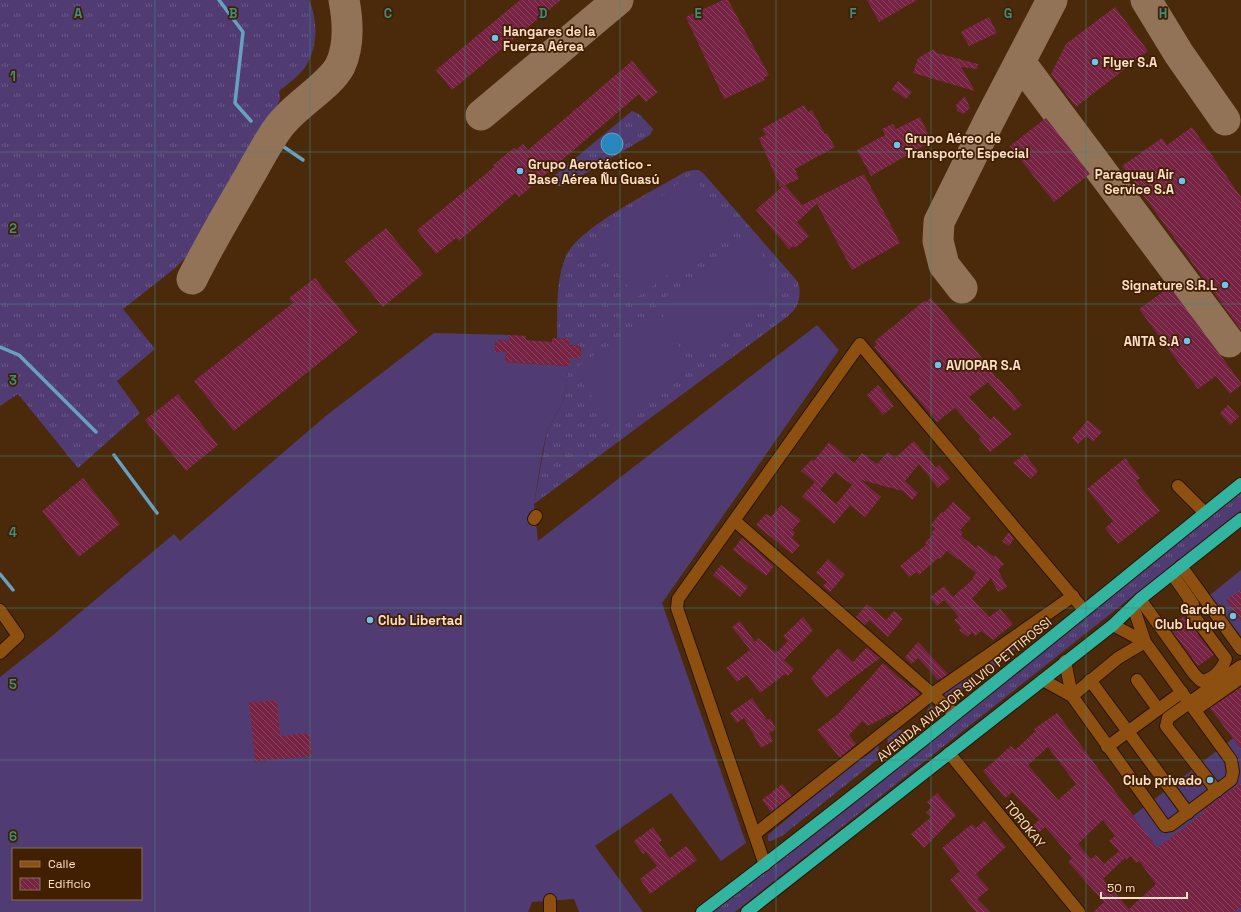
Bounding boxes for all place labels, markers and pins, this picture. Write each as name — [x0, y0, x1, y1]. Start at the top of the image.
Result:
place label: Hangares de la Fuerza Aérea — [503, 23, 596, 55]
marker: Hangares de la Fuerza Aérea — [490, 33, 500, 43]
place label: Flyer S.A — [1103, 54, 1158, 71]
marker: Flyer S.A — [1090, 57, 1100, 67]
place label: Grupo Aéreo de Transporte Especial — [905, 130, 1029, 162]
marker: Grupo Aéreo de Transporte Especial — [892, 140, 902, 150]
place label: Grupo Aerotáctico - Base Aérea Ñu Guasú — [528, 156, 659, 188]
marker: Grupo Aerotáctico - Base Aérea Ñu Guasú — [515, 166, 525, 176]
place label: Paraguay Air Service S.A — [1095, 166, 1175, 198]
marker: Paraguay Air Service S.A — [1177, 176, 1187, 186]
place label: Signature S.R.L — [1122, 277, 1217, 294]
marker: Signature S.R.L — [1220, 280, 1230, 290]
place label: ANTA S.A — [1124, 333, 1180, 350]
marker: ANTA S.A — [1182, 336, 1192, 346]
place label: AVIOPAR S.A — [946, 357, 1022, 374]
marker: AVIOPAR S.A — [933, 360, 943, 370]
place label: Garden Club Luque — [1155, 601, 1225, 633]
marker: Garden Club Luque — [1228, 611, 1238, 621]
place label: Club Libertad — [378, 612, 463, 629]
marker: Club Libertad — [365, 615, 375, 625]
place label: Club privado — [1123, 772, 1202, 789]
marker: Club privado — [1205, 775, 1215, 785]

